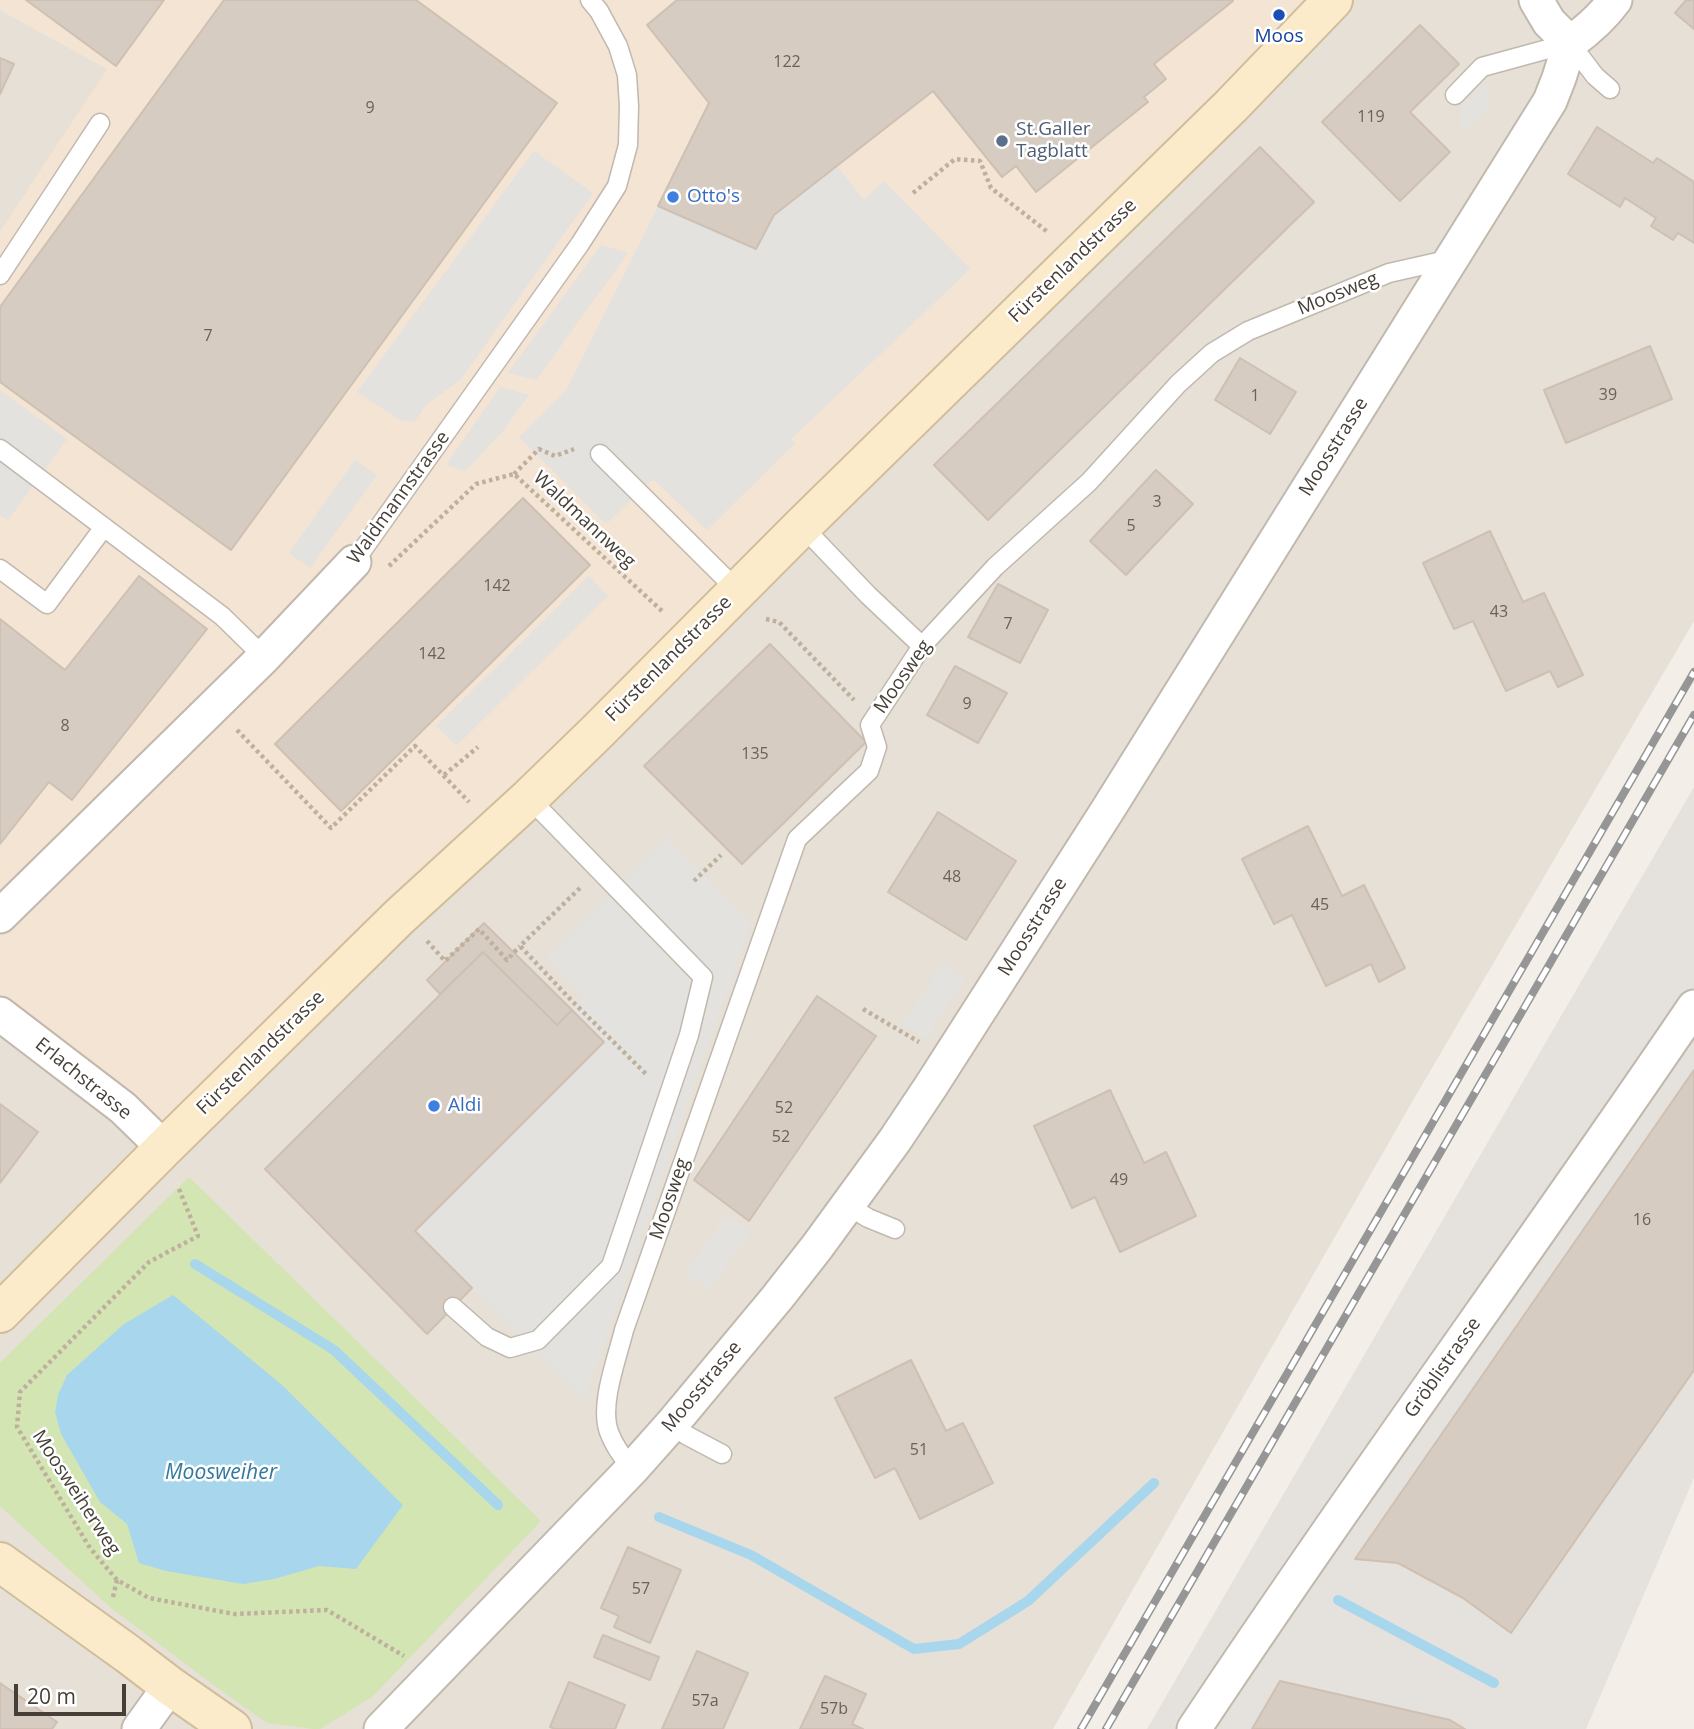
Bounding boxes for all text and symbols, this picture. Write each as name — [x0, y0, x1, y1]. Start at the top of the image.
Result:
marker: Moos — [1271, 7, 1287, 23]
place label: Moos — [1254, 26, 1304, 48]
house number: 122 — [773, 52, 801, 72]
house number: 9 — [365, 98, 375, 118]
house number: 119 — [1357, 107, 1385, 127]
place label: St.Galler Tagblatt — [1016, 119, 1091, 163]
marker: St.Galler Tagblatt — [994, 133, 1010, 149]
place label: Otto's — [687, 186, 740, 208]
marker: Otto's — [665, 189, 681, 205]
street label: Fürstenlandstrasse — [1004, 194, 1142, 328]
street label: Moosweg — [1294, 268, 1382, 320]
house number: 7 — [203, 326, 213, 346]
house number: 39 — [1599, 385, 1617, 405]
house number: 1 — [1250, 386, 1260, 406]
street label: Moosstrasse — [1295, 393, 1373, 501]
street label: Waldmannstrasse — [343, 427, 455, 569]
street label: Waldmannweg — [528, 467, 640, 573]
house number: 3 — [1152, 492, 1162, 512]
house number: 5 — [1126, 516, 1136, 536]
house number: 142 — [483, 576, 511, 596]
street label: Fürstenlandstrasse — [601, 591, 737, 727]
house number: 43 — [1490, 602, 1508, 622]
house number: 7 — [1003, 614, 1013, 634]
street label: Moosweg — [869, 636, 937, 718]
house number: 142 — [418, 644, 446, 664]
house number: 9 — [962, 694, 972, 714]
house number: 8 — [60, 716, 70, 736]
house number: 135 — [741, 744, 769, 764]
house number: 48 — [943, 867, 961, 887]
street label: Moosstrasse — [994, 873, 1072, 981]
house number: 45 — [1311, 895, 1329, 915]
street label: Fürstenlandstrasse — [192, 986, 330, 1120]
street label: Erlachstrasse — [30, 1033, 136, 1125]
place label: Aldi — [448, 1095, 481, 1117]
marker: Aldi — [426, 1098, 442, 1114]
house number: 52 — [775, 1098, 793, 1118]
house number: 52 — [772, 1127, 790, 1147]
street label: Moosweg — [645, 1155, 695, 1243]
house number: 49 — [1110, 1170, 1128, 1190]
house number: 16 — [1633, 1210, 1651, 1230]
street label: Gröblistrasse — [1400, 1313, 1486, 1423]
street label: Moosstrasse — [657, 1337, 747, 1437]
street label: Moosweiherweg — [27, 1426, 125, 1560]
house number: 51 — [910, 1440, 928, 1460]
water label: Moosweiher — [165, 1460, 277, 1486]
house number: 57 — [632, 1579, 650, 1599]
scale bar — [18, 1670, 130, 1714]
text: 20 m — [27, 1682, 76, 1710]
house number: 57a — [691, 1691, 719, 1711]
house number: 57b — [820, 1699, 848, 1719]

